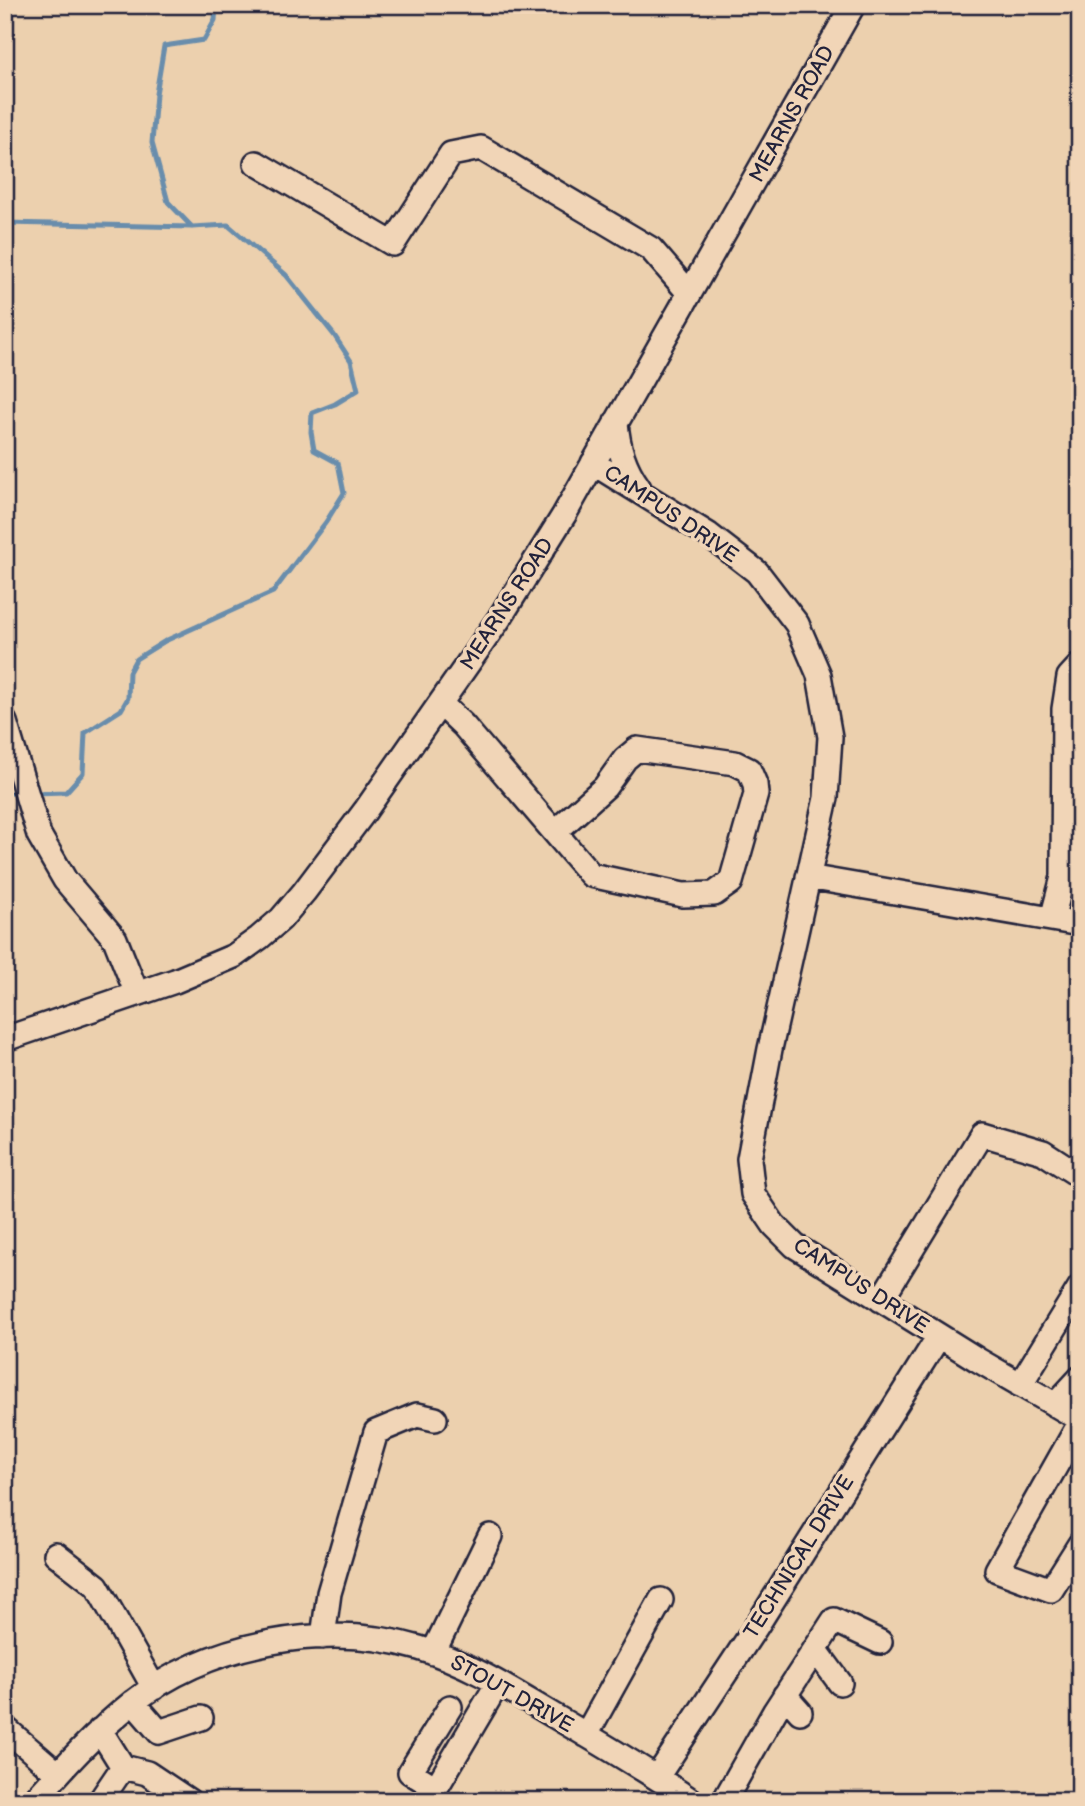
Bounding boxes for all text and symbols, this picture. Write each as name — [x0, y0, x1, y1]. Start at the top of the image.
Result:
street label: MEARNS ROAD — [744, 41, 840, 187]
street label: CAMPUS DRIVE — [599, 460, 743, 568]
street label: MEARNS ROAD — [455, 533, 559, 675]
street label: CAMPUS DRIVE — [789, 1233, 933, 1339]
street label: TECHNICAL DRIVE — [739, 1471, 859, 1643]
street label: STOUT DRIVE — [446, 1650, 578, 1738]

